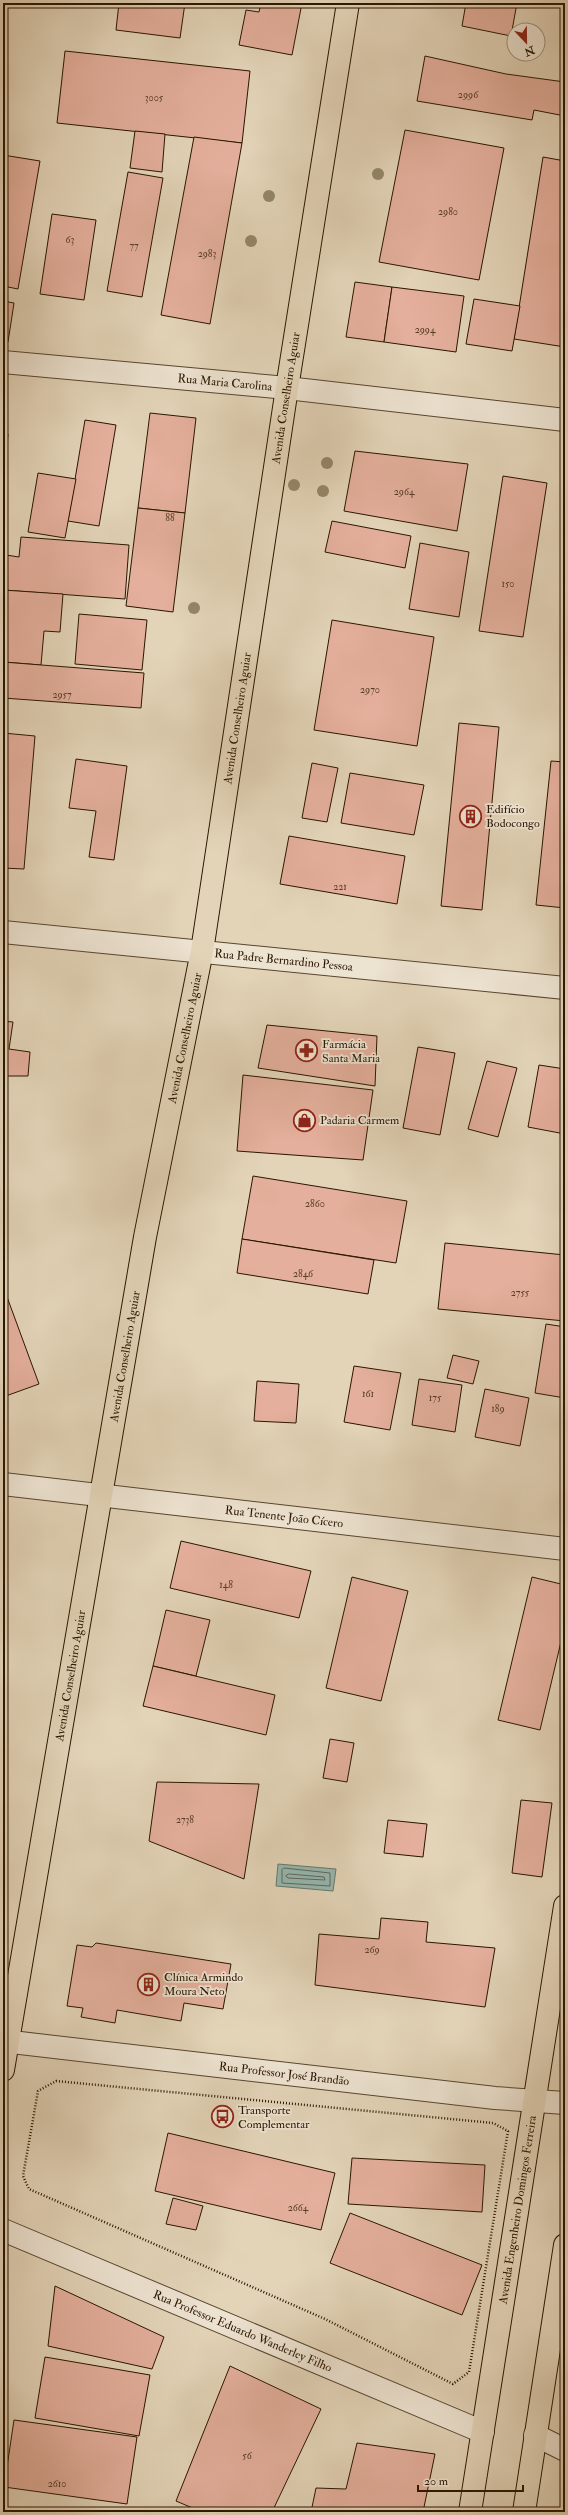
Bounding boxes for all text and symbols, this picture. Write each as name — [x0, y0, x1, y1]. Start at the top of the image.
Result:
north arrow — [506, 22, 546, 62]
text: N — [521, 43, 537, 59]
house number: 2996 — [458, 89, 479, 101]
house number: 3005 — [145, 92, 164, 104]
house number: 2980 — [438, 206, 458, 218]
house number: 63 — [66, 234, 75, 246]
house number: 77 — [129, 240, 139, 252]
house number: 2983 — [198, 248, 217, 260]
house number: 2994 — [415, 324, 436, 336]
street label: Avenida Conselheiro Aguiar — [269, 331, 304, 466]
street label: Rua Maria Carolina — [177, 371, 274, 395]
house number: 2964 — [394, 486, 415, 498]
house number: 88 — [165, 512, 175, 524]
house number: 150 — [502, 578, 514, 590]
street label: Avenida Conselheiro Aguiar — [220, 651, 255, 786]
house number: 2970 — [360, 684, 380, 696]
house number: 2957 — [52, 689, 72, 701]
place label: Edifício Bodocongo — [486, 802, 540, 831]
building icon: Edifício Bodocongo — [458, 803, 484, 829]
house number: 221 — [333, 881, 347, 893]
street label: Rua Padre Bernardino Pessoa — [214, 946, 354, 975]
street label: Avenida Conselheiro Aguiar — [165, 971, 206, 1106]
place label: Farmácia Santa Maria — [322, 1037, 381, 1066]
pharmacy icon: Farmácia Santa Maria — [294, 1038, 320, 1064]
shop icon: Padaria Carmem — [291, 1107, 317, 1133]
place label: Padaria Carmem — [320, 1113, 400, 1128]
house number: 2860 — [305, 1198, 325, 1210]
house number: 2846 — [293, 1268, 314, 1280]
house number: 2755 — [511, 1287, 530, 1299]
street label: Avenida Conselheiro Aguiar — [106, 1289, 144, 1424]
house number: 161 — [362, 1388, 374, 1400]
house number: 175 — [429, 1392, 442, 1404]
house number: 189 — [491, 1403, 505, 1415]
street label: Rua Tenente João Cícero — [224, 1503, 344, 1531]
house number: 148 — [219, 1579, 233, 1591]
street label: Avenida Conselheiro Aguiar — [52, 1609, 89, 1744]
house number: 2738 — [176, 1814, 194, 1826]
house number: 269 — [364, 1944, 380, 1956]
place label: Clínica Armindo Moura Neto — [164, 1970, 243, 1999]
building icon: Clínica Armindo Moura Neto — [136, 1971, 162, 1997]
street label: Rua Professor José Brandão — [218, 2059, 350, 2089]
place label: Transporte Complementar — [238, 2103, 310, 2132]
bus stop icon: Transporte Complementar — [210, 2104, 236, 2130]
street label: Avenida Engenheiro Domingos Ferreira — [496, 2113, 540, 2306]
house number: 2664 — [288, 2202, 309, 2214]
street label: Rua Professor Eduardo Wanderley Filho — [151, 2287, 334, 2376]
house number: 56 — [242, 2450, 253, 2462]
scale bar — [418, 2467, 523, 2493]
text: 20 m — [424, 2474, 449, 2489]
house number: 2610 — [48, 2478, 66, 2490]

